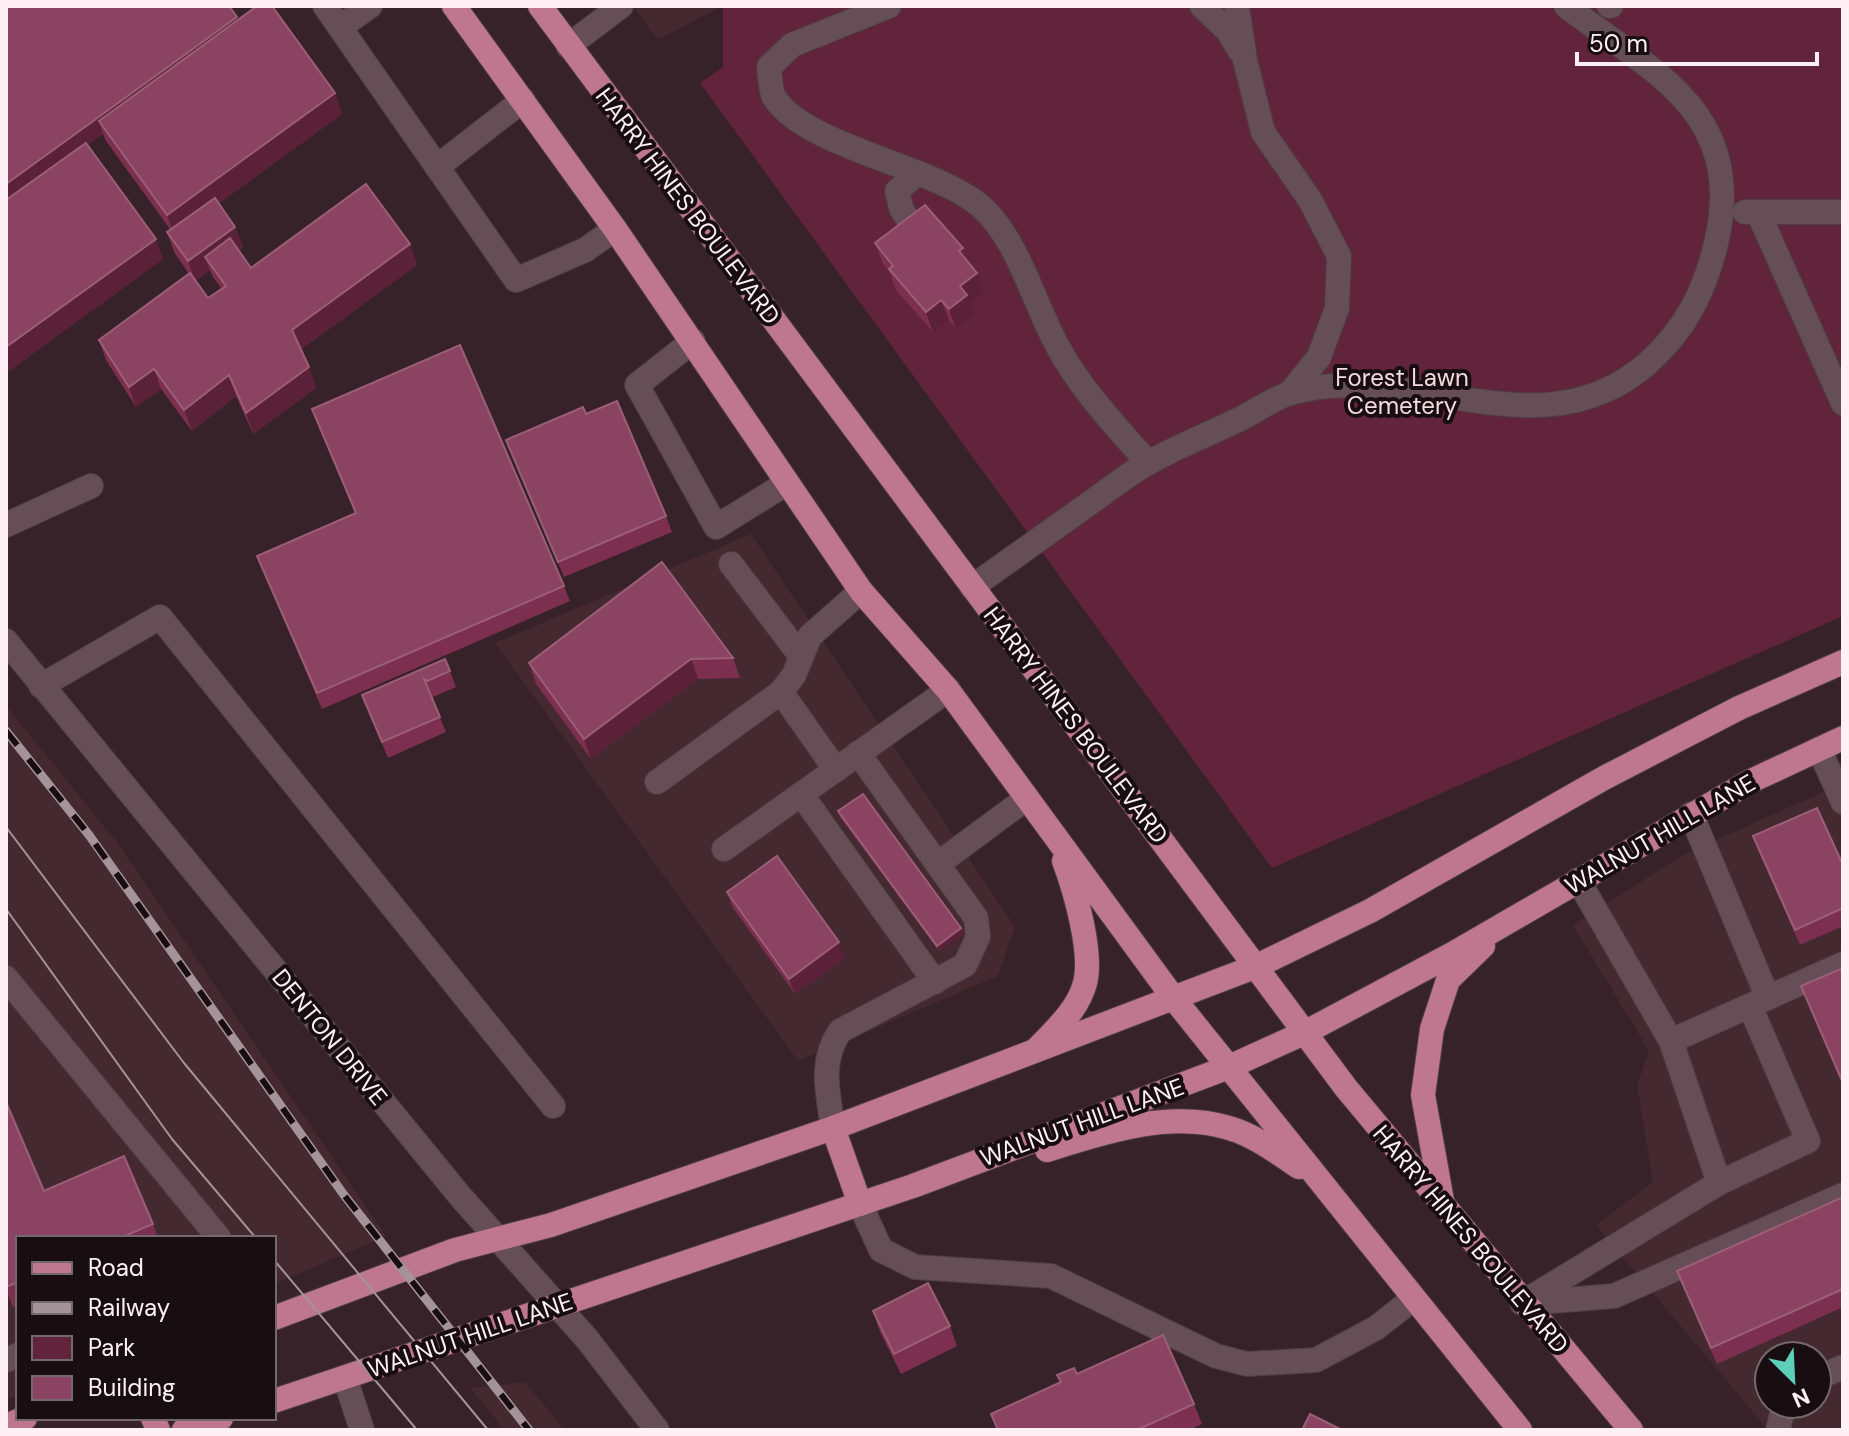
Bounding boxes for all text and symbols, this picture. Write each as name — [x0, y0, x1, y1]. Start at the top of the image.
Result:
scale bar — [1577, 16, 1817, 66]
text: 50 m — [1589, 28, 1648, 59]
street label: HARRY HINES BOULEVARD — [589, 82, 787, 330]
park label: Forest Lawn Cemetery — [1335, 362, 1469, 421]
street label: HARRY HINES BOULEVARD — [977, 601, 1175, 849]
street label: WALNUT HILL LANE — [1559, 767, 1761, 901]
street label: DENTON DRIVE — [265, 962, 395, 1112]
street label: WALNUT HILL LANE — [976, 1071, 1188, 1173]
street label: HARRY HINES BOULEVARD — [1366, 1119, 1576, 1359]
legend — [16, 1236, 276, 1420]
text: Road — [88, 1252, 144, 1283]
street label: WALNUT HILL LANE — [363, 1285, 577, 1385]
text: Railway — [88, 1292, 170, 1323]
text: Park — [88, 1332, 135, 1363]
north arrow — [1753, 1340, 1833, 1420]
text: Building — [88, 1372, 175, 1403]
text: N — [1788, 1381, 1814, 1414]

